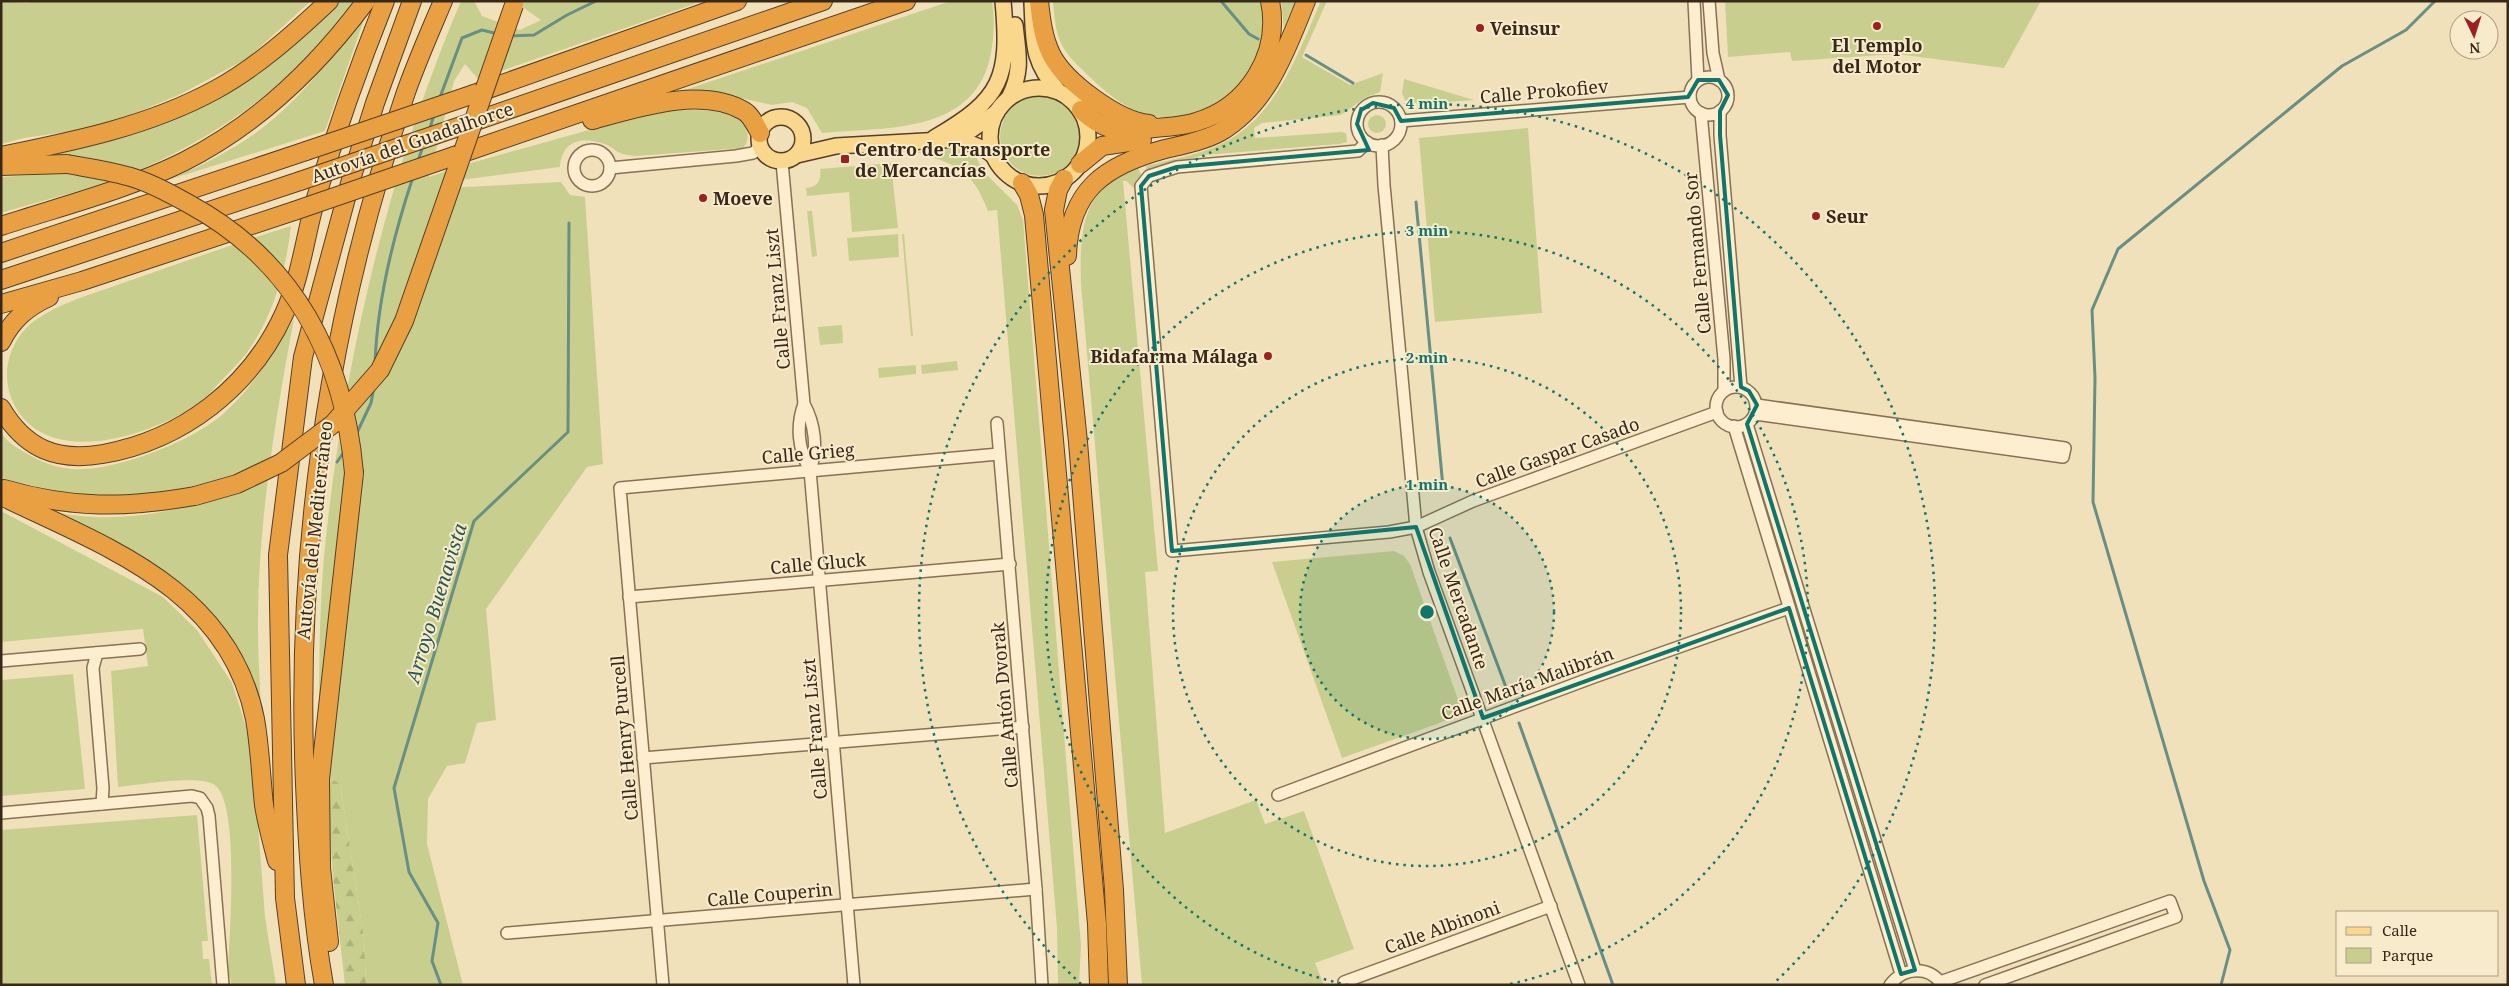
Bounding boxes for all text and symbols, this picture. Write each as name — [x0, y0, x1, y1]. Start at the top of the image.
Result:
north arrow — [2449, 10, 2499, 60]
place label: Veinsur — [1490, 16, 1561, 40]
marker: El Templo del Motor — [1871, 20, 1883, 32]
marker: Veinsur — [1474, 22, 1486, 34]
place label: El Templo del Motor — [1832, 33, 1922, 78]
text: N — [2469, 39, 2481, 58]
street label: Calle Prokofiev — [1479, 73, 1610, 109]
text: 4 min — [1406, 93, 1448, 113]
street label: Autovía del Guadalhorce — [308, 96, 516, 188]
place label: Centro de Transporte de Mercancías — [855, 137, 1050, 182]
marker: Centro de Transporte de Mercancías — [839, 153, 851, 165]
street label: Calle Fernando Sor — [1678, 170, 1716, 335]
place label: Moeve — [713, 186, 773, 210]
marker: Moeve — [697, 192, 709, 204]
place label: Seur — [1826, 204, 1869, 228]
marker: Seur — [1810, 210, 1822, 222]
text: 3 min — [1406, 220, 1448, 240]
street label: Calle Franz Liszt — [759, 227, 795, 371]
place label: Bidafarma Málaga — [1090, 344, 1258, 368]
text: 2 min — [1406, 347, 1448, 367]
marker: Bidafarma Málaga — [1262, 350, 1274, 362]
street label: Calle Gaspar Casado — [1472, 411, 1642, 493]
street label: Autovía del Mediterráneo — [291, 419, 337, 641]
street label: Calle Grieg — [761, 437, 856, 469]
text: 1 min — [1406, 474, 1448, 494]
water label: Arroyo Buenavista — [399, 520, 473, 688]
street label: Calle Mercadante — [1423, 523, 1495, 673]
street label: Calle Gluck — [769, 547, 867, 579]
centre of rings — [1418, 603, 1436, 621]
street label: Calle Antón Dvorak — [985, 620, 1023, 789]
street label: Calle María Malibrán — [1437, 640, 1617, 725]
street label: Calle Henry Purcell — [605, 654, 643, 822]
street label: Calle Franz Liszt — [796, 657, 832, 801]
street label: Calle Couperin — [706, 877, 834, 911]
street label: Calle Albinoni — [1381, 895, 1503, 959]
legend — [2336, 911, 2499, 976]
text: Calle — [2382, 920, 2417, 940]
text: Parque — [2382, 945, 2433, 965]

